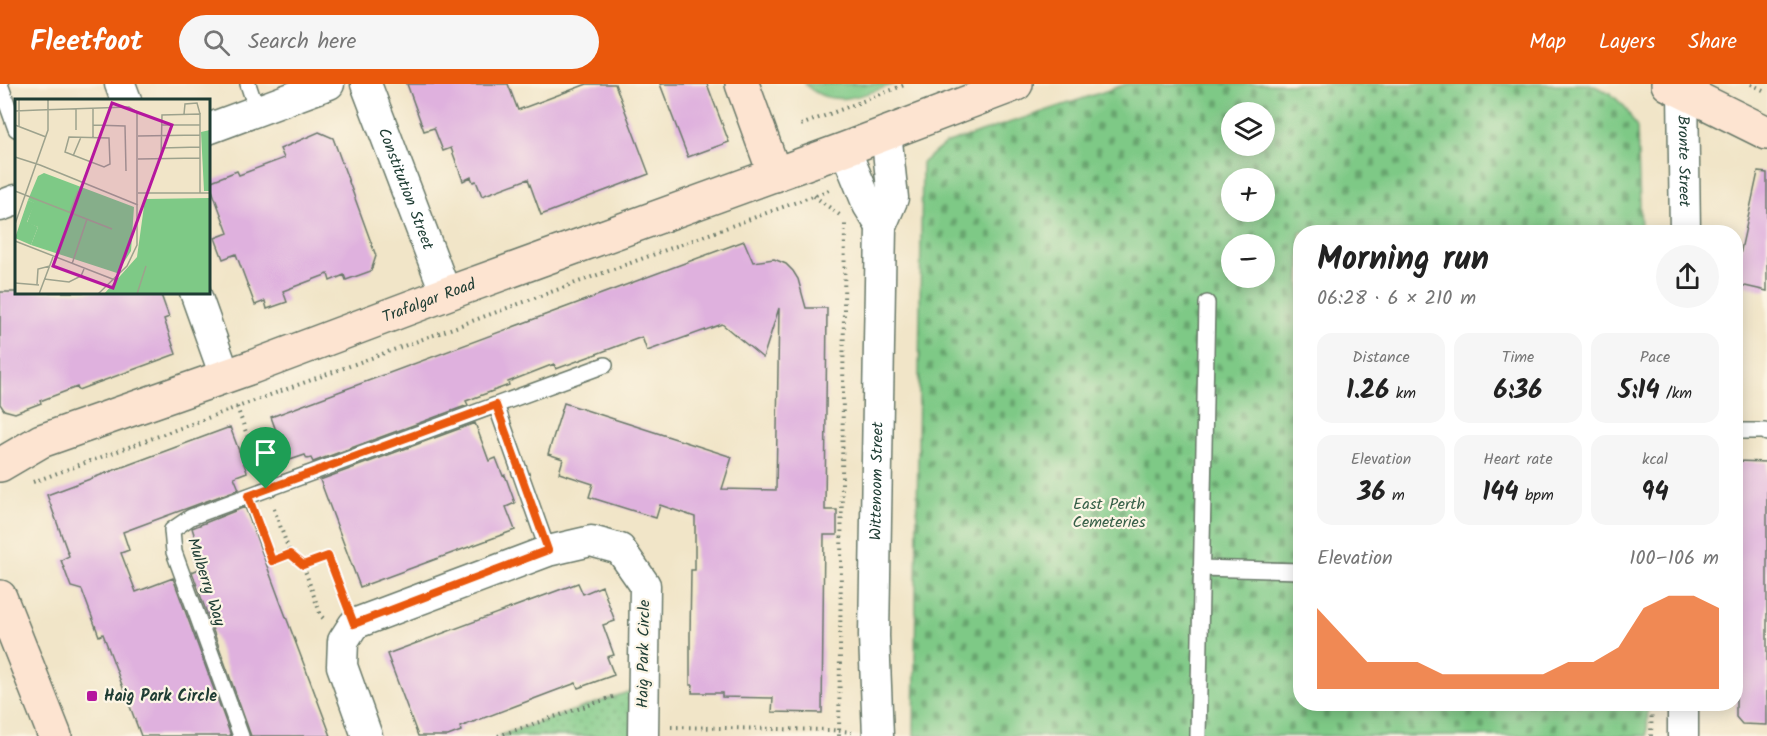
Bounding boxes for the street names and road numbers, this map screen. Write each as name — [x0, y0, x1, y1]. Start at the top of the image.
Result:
street label: Bronte Street — [1671, 115, 1697, 208]
street label: Constitution Street — [371, 124, 441, 254]
street label: Trafalgar Road — [379, 271, 480, 329]
street label: Wittenoom Street — [863, 421, 890, 541]
street label: Mulberry Way — [180, 534, 232, 630]
street label: Haig Park Circle — [631, 600, 657, 708]

